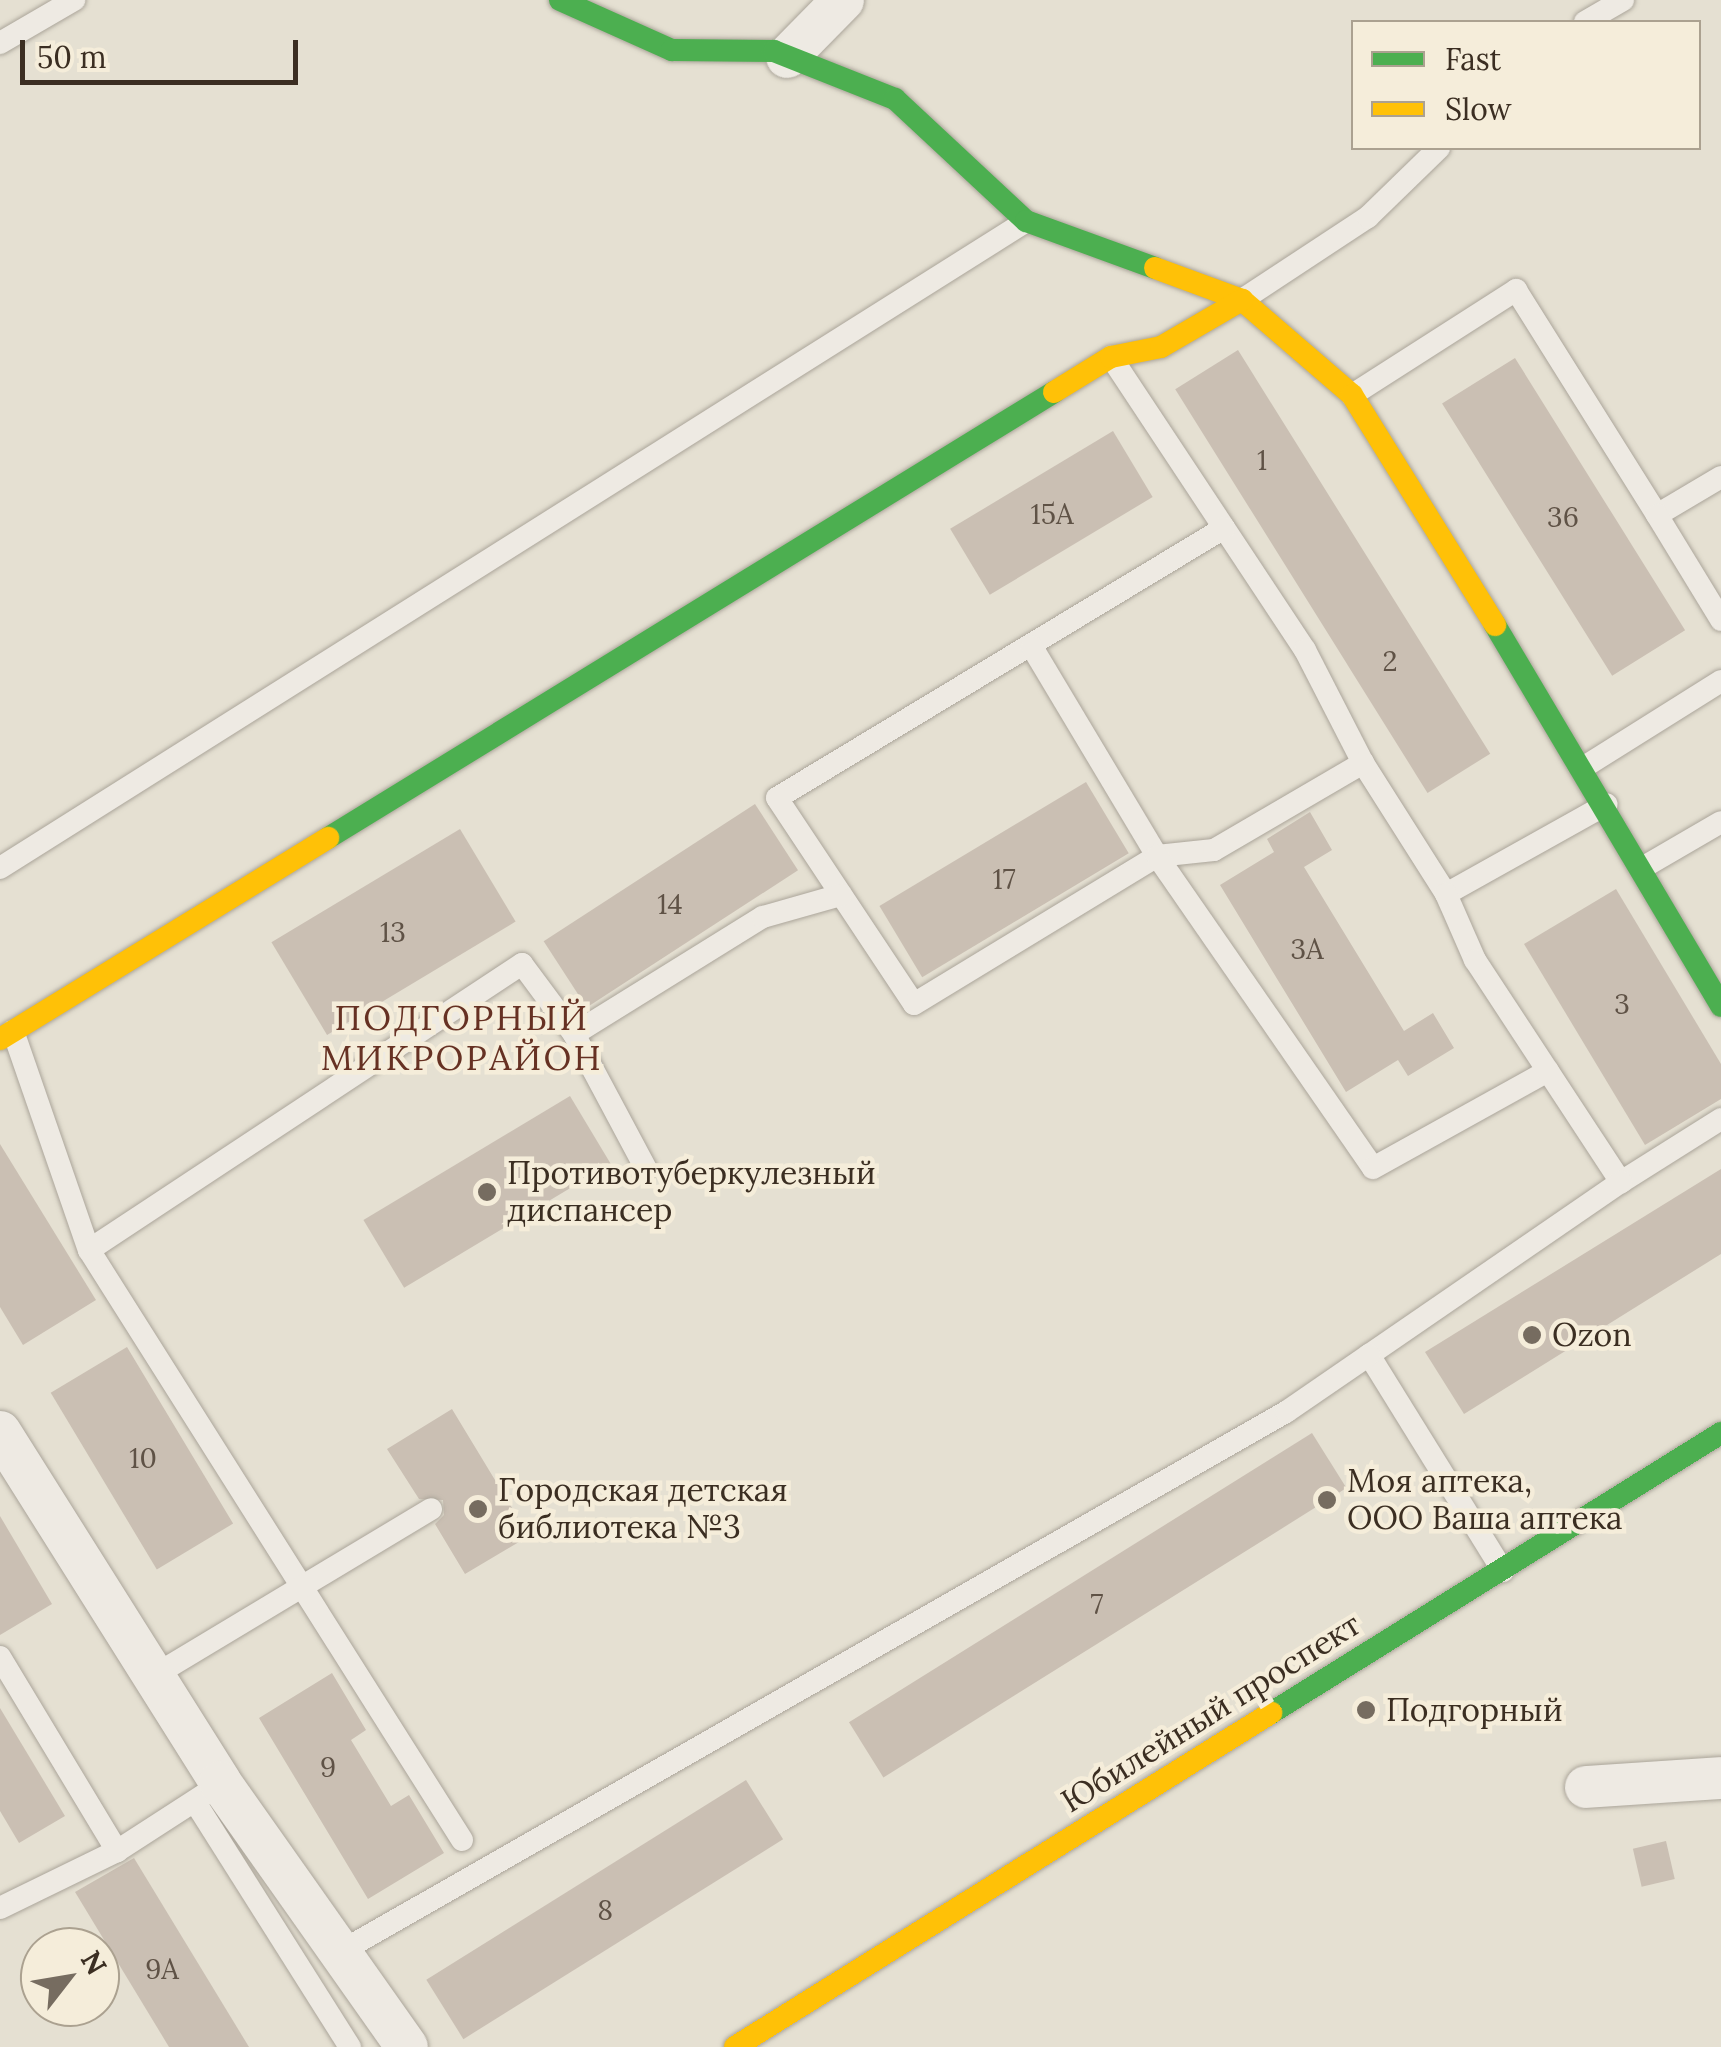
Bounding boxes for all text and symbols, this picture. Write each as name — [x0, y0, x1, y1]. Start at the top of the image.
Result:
scale bar — [25, 20, 302, 82]
legend — [1351, 20, 1701, 150]
text: 50 m — [37, 38, 107, 76]
text: Fast — [1445, 40, 1501, 78]
text: Slow — [1445, 90, 1511, 128]
house number: 1 — [1257, 443, 1267, 477]
house number: 15А — [1031, 497, 1073, 531]
house number: 36 — [1547, 500, 1579, 534]
house number: 2 — [1382, 644, 1398, 678]
house number: 17 — [992, 862, 1016, 896]
house number: 14 — [657, 887, 683, 921]
house number: 13 — [380, 915, 406, 949]
house number: 3А — [1290, 932, 1324, 966]
house number: 3 — [1614, 987, 1630, 1021]
district label: ПОДГОРНЫЙ МИКРОРАЙОН — [321, 997, 603, 1079]
place label: Противотуберкулезный диспансер — [507, 1155, 876, 1230]
marker: Противотуберкулезный диспансер — [476, 1181, 498, 1203]
place label: Ozon — [1552, 1316, 1632, 1354]
marker: Ozon — [1521, 1324, 1543, 1346]
house number: 10 — [129, 1441, 157, 1475]
place label: Моя аптека, ООО Ваша аптека — [1347, 1463, 1623, 1538]
place label: Городская детская библиотека №3 — [498, 1472, 788, 1547]
marker: Моя аптека, ООО Ваша аптека — [1316, 1489, 1338, 1511]
marker: Городская детская библиотека №3 — [467, 1498, 489, 1520]
house number: 7 — [1091, 1587, 1103, 1621]
street label: Юбилейный проспект — [1055, 1605, 1367, 1821]
place label: Подгорный — [1386, 1691, 1563, 1729]
marker: Подгорный — [1355, 1699, 1377, 1721]
house number: 9 — [320, 1750, 336, 1784]
house number: 8 — [597, 1893, 613, 1927]
north arrow — [20, 1927, 120, 2027]
text: N — [73, 1944, 115, 1981]
house number: 9А — [145, 1952, 179, 1986]

